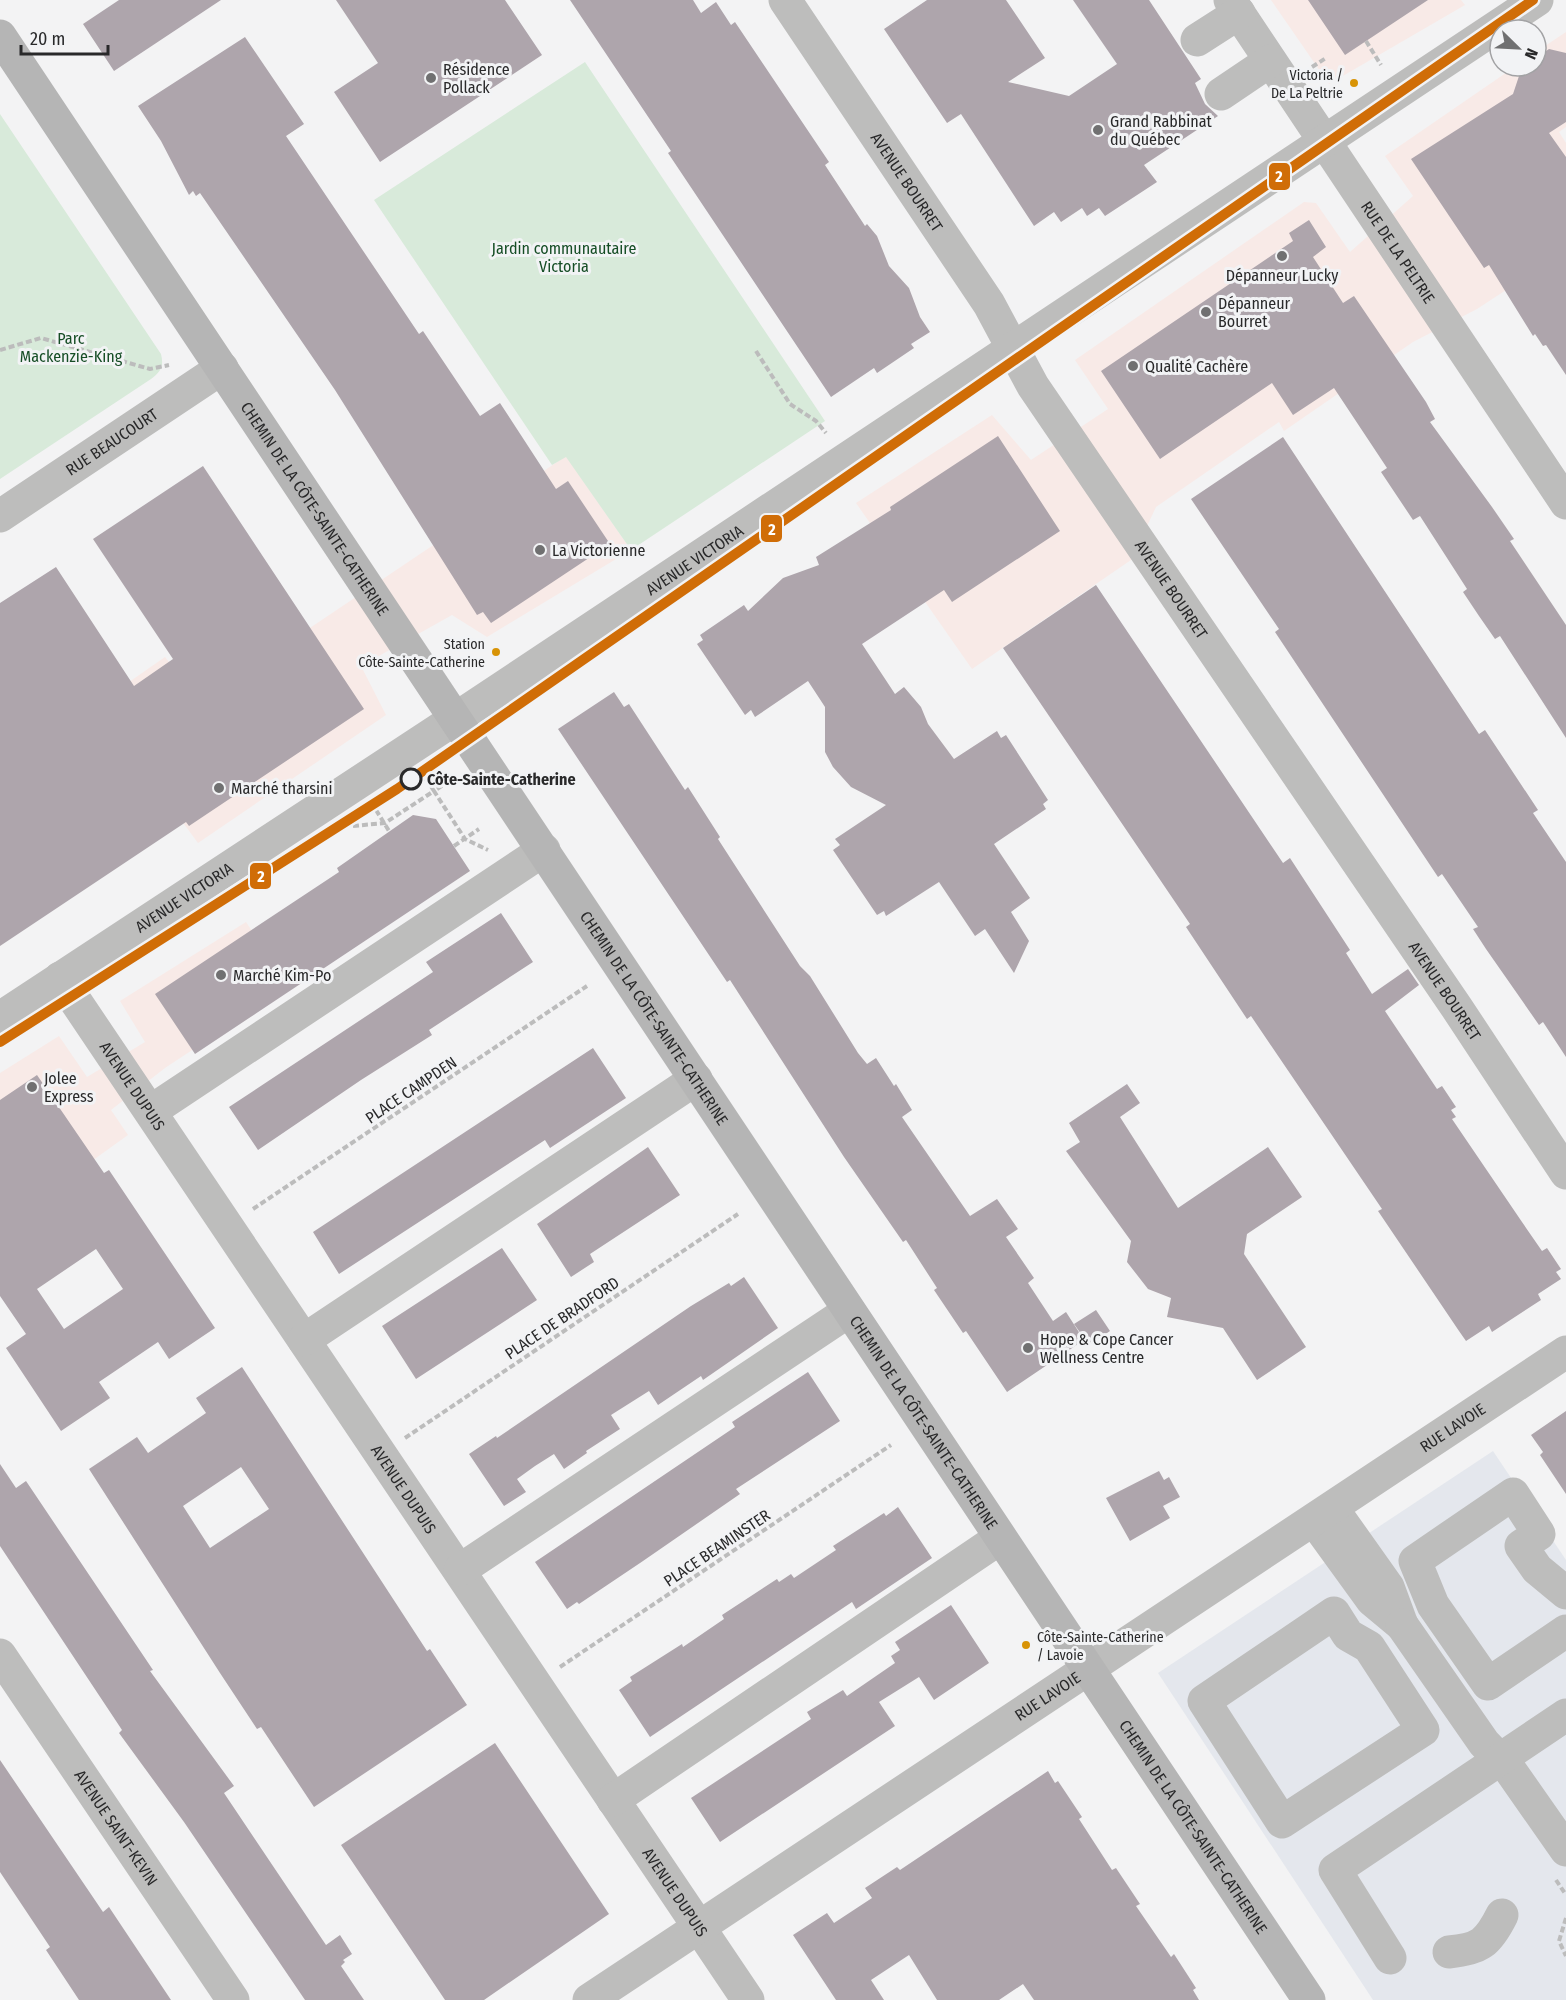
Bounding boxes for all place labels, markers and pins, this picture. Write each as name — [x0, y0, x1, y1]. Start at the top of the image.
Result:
place label: Résidence Pollack — [443, 60, 510, 97]
place label: Victoria / De La Peltrie — [1271, 67, 1343, 102]
marker: Résidence Pollack — [424, 71, 438, 85]
marker: Victoria / De La Peltrie — [1348, 77, 1360, 89]
place label: Grand Rabbinat du Québec — [1110, 112, 1213, 149]
marker: Grand Rabbinat du Québec — [1091, 123, 1105, 137]
marker: Dépanneur Lucky — [1275, 249, 1289, 263]
place label: Dépanneur Lucky — [1226, 266, 1339, 285]
place label: Dépanneur Bourret — [1218, 294, 1291, 331]
marker: Dépanneur Bourret — [1199, 305, 1213, 319]
place label: Qualité Cachère — [1145, 357, 1248, 376]
marker: Qualité Cachère — [1126, 359, 1140, 373]
place label: La Victorienne — [552, 541, 645, 560]
marker: La Victorienne — [533, 543, 547, 557]
place label: Station Côte-Sainte-Catherine — [358, 636, 485, 671]
marker: Station Côte-Sainte-Catherine — [490, 646, 502, 658]
marker: Côte-Sainte-Catherine — [400, 768, 422, 790]
place label: Côte-Sainte-Catherine — [427, 770, 576, 789]
place label: Marché tharsini — [231, 779, 333, 798]
marker: Marché tharsini — [212, 781, 226, 795]
place label: Marché Kim-Po — [233, 966, 331, 985]
marker: Marché Kim-Po — [214, 968, 228, 982]
place label: Jolee Express — [44, 1069, 94, 1106]
marker: Jolee Express — [25, 1080, 39, 1094]
place label: Hope & Cope Cancer Wellness Centre — [1040, 1330, 1174, 1367]
marker: Hope & Cope Cancer Wellness Centre — [1021, 1341, 1035, 1355]
place label: Côte-Sainte-Catherine / Lavoie — [1037, 1629, 1164, 1664]
marker: Côte-Sainte-Catherine / Lavoie — [1020, 1639, 1032, 1651]

